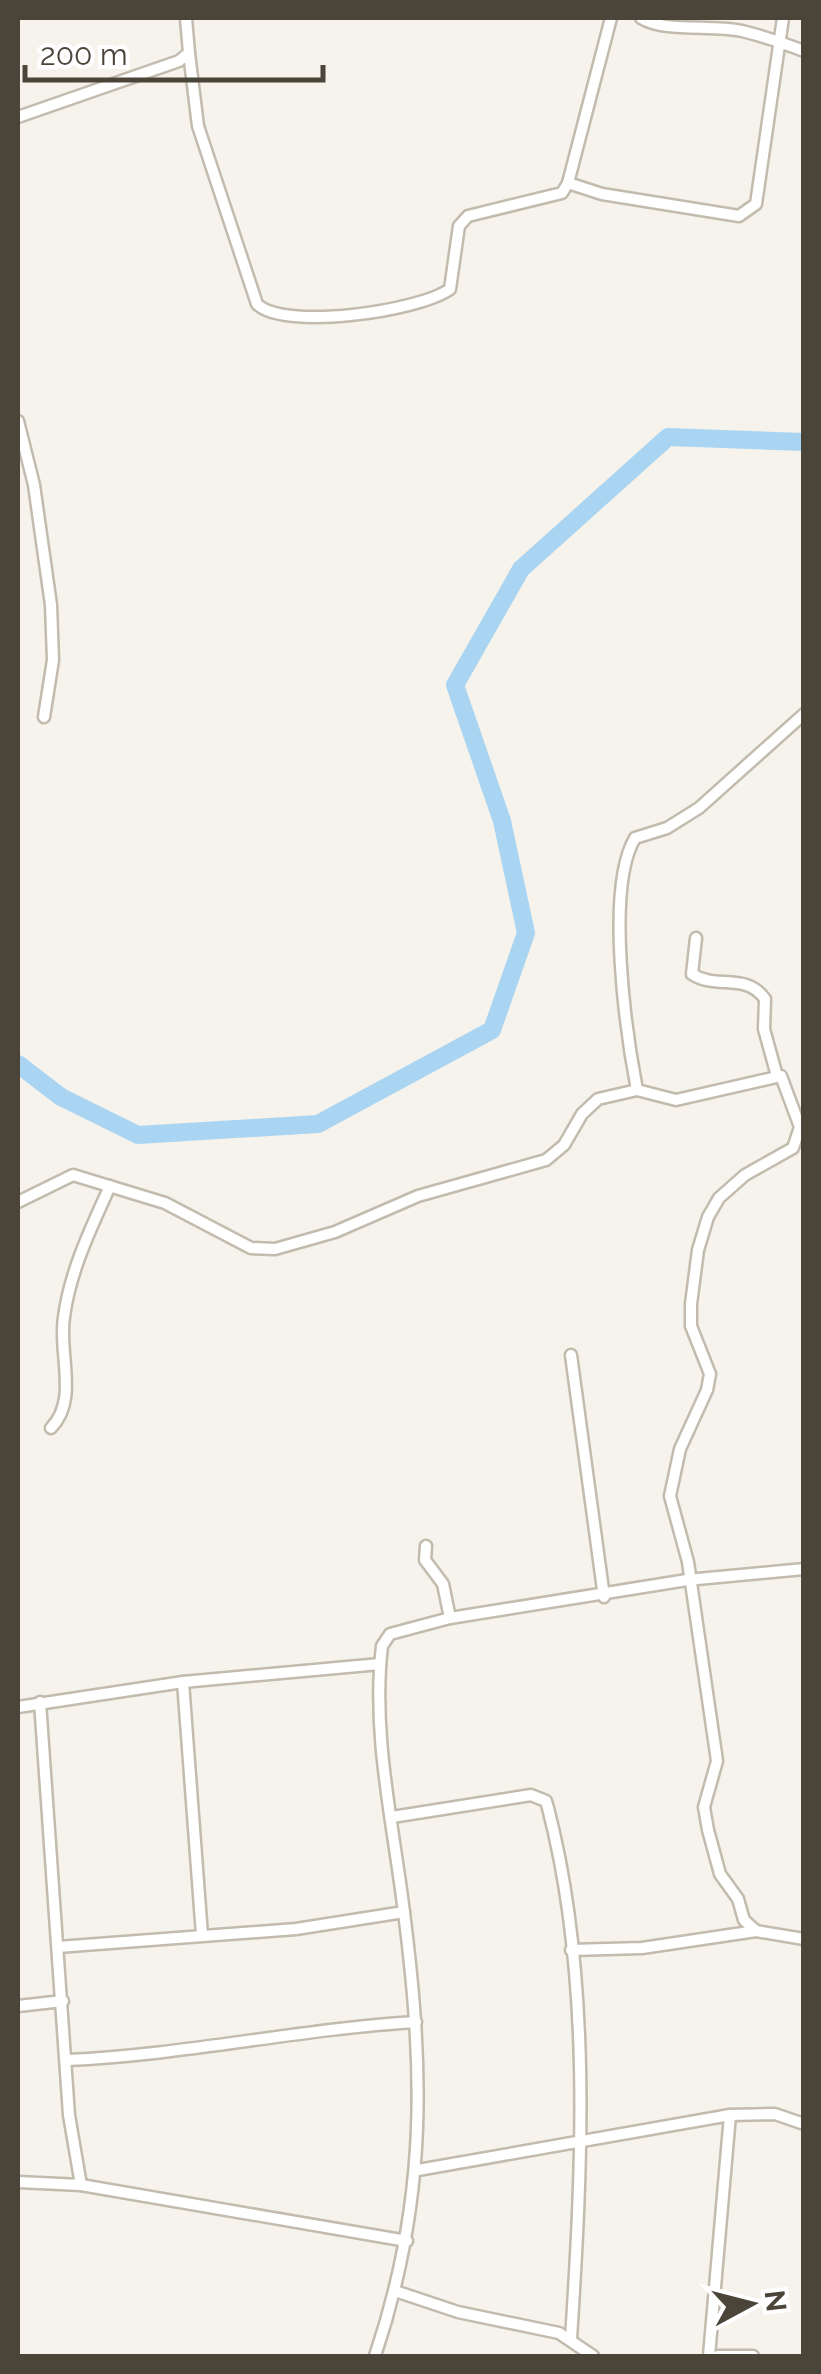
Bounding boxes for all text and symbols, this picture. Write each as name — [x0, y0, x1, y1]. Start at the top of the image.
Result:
scale bar — [25, 20, 322, 82]
text: 200 m — [40, 37, 128, 72]
north arrow — [701, 2254, 801, 2354]
text: N — [758, 2288, 793, 2314]

